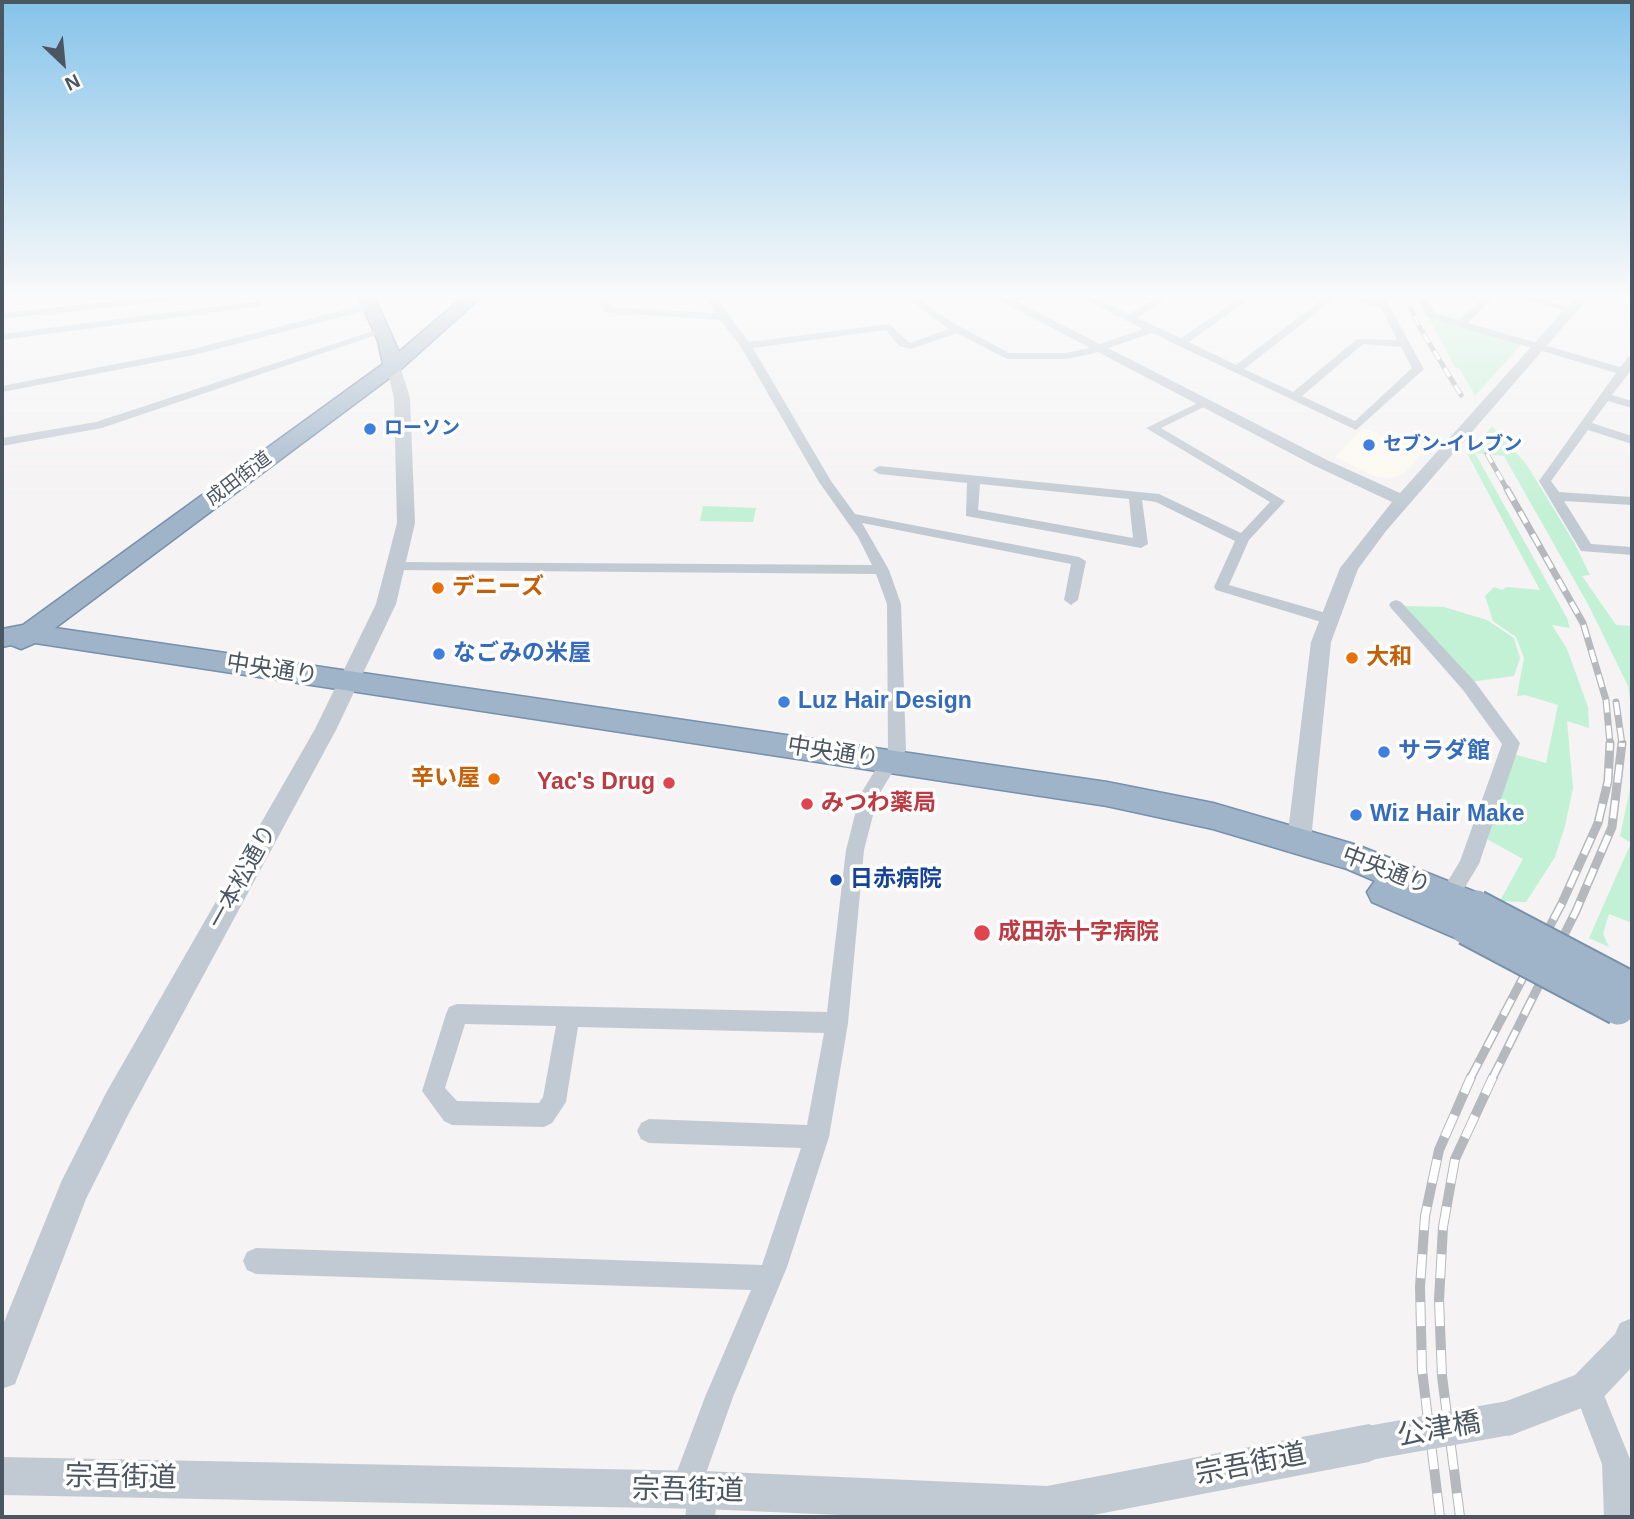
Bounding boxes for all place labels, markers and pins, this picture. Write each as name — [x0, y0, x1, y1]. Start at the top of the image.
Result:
place label: ローソン — [384, 418, 460, 440]
marker: ローソン — [362, 421, 378, 437]
place label: セブン-イレブン — [1383, 434, 1522, 456]
marker: セブン-イレブン — [1361, 437, 1377, 453]
place label: デニーズ — [452, 574, 544, 602]
marker: デニーズ — [430, 580, 446, 596]
place label: なごみの米屋 — [453, 640, 591, 668]
place label: 大和 — [1366, 644, 1412, 672]
marker: なごみの米屋 — [431, 646, 447, 662]
marker: 大和 — [1344, 650, 1360, 666]
place label: Luz Hair Design — [798, 688, 972, 716]
marker: Luz Hair Design — [776, 694, 792, 710]
place label: サラダ館 — [1398, 738, 1490, 766]
marker: サラダ館 — [1376, 744, 1392, 760]
place label: 辛い屋 — [411, 765, 480, 793]
place label: Yac's Drug — [537, 769, 655, 797]
marker: 辛い屋 — [486, 771, 502, 787]
marker: Yac's Drug — [661, 775, 677, 791]
place label: みつわ薬局 — [821, 790, 936, 818]
marker: みつわ薬局 — [799, 796, 815, 812]
place label: Wiz Hair Make — [1370, 801, 1524, 829]
marker: Wiz Hair Make — [1348, 807, 1364, 823]
place label: 日赤病院 — [850, 866, 942, 894]
marker: 日赤病院 — [828, 872, 844, 888]
place label: 成田赤十字病院 — [998, 919, 1159, 947]
marker: 成田赤十字病院 — [972, 923, 992, 943]

